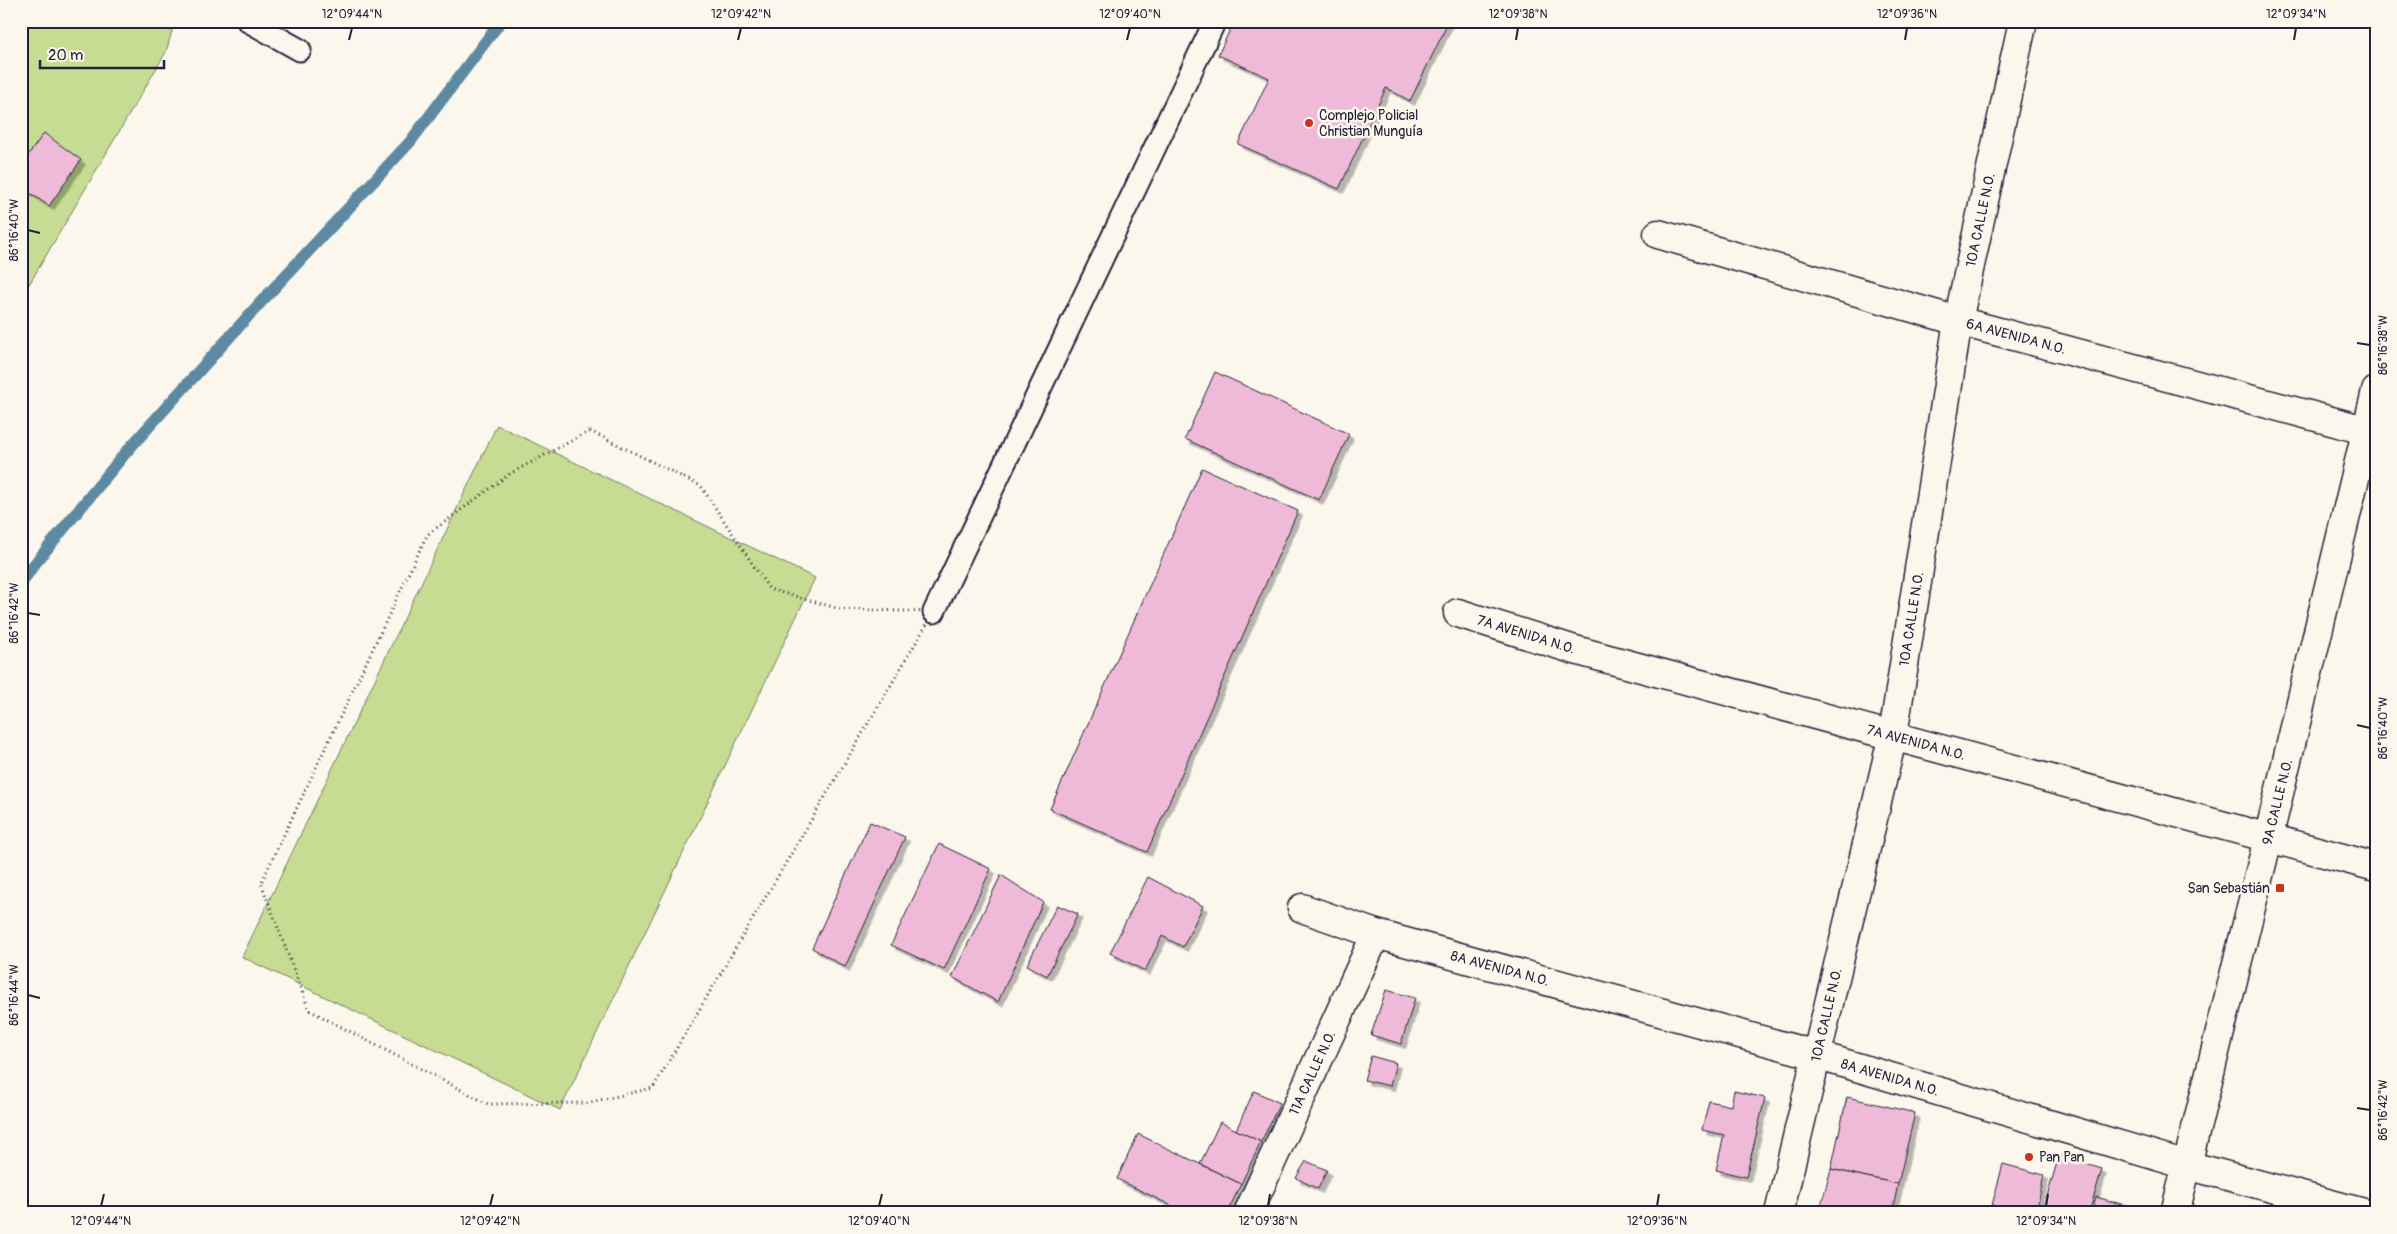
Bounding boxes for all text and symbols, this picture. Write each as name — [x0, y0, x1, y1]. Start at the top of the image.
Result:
text: 12°09'44"N — [322, 7, 382, 22]
text: 12°09'42"N — [711, 7, 771, 22]
text: 12°09'40"N — [1099, 7, 1161, 22]
text: 12°09'38"N — [1488, 7, 1548, 22]
text: 12°09'36"N — [1877, 7, 1937, 22]
text: 12°09'34"N — [2266, 7, 2326, 22]
scale bar — [40, 38, 164, 70]
text: 20 m — [48, 46, 83, 65]
place label: Complejo Policial Christian Munguía — [1319, 107, 1423, 140]
marker: Complejo Policial Christian Munguía — [1303, 117, 1315, 129]
street label: 10A CALLE N.O. — [1962, 172, 1999, 269]
text: 86°16'40"W — [7, 199, 22, 261]
street label: 6A AVENIDA N.O. — [1964, 315, 2067, 358]
text: 86°16'38"W — [2376, 315, 2391, 375]
street label: 10A CALLE N.O. — [1896, 571, 1927, 668]
text: 86°16'42"W — [7, 582, 22, 644]
street label: 7A AVENIDA N.O. — [1475, 612, 1577, 657]
text: 86°16'40"W — [2376, 697, 2391, 759]
street label: 7A AVENIDA N.O. — [1865, 721, 1967, 764]
street label: 9A CALLE N.O. — [2259, 758, 2296, 847]
place label: San Sebastián — [2187, 880, 2270, 897]
marker: San Sebastián — [2274, 882, 2286, 894]
street label: 8A AVENIDA N.O. — [1449, 947, 1551, 990]
text: 86°16'44"W — [7, 964, 22, 1026]
street label: 10A CALLE N.O. — [1807, 967, 1846, 1064]
street label: 11A CALLE N.O. — [1285, 1028, 1339, 1118]
street label: 8A AVENIDA N.O. — [1839, 1055, 1941, 1100]
text: 86°16'42"W — [2376, 1079, 2391, 1141]
place label: Pan Pan — [2039, 1149, 2084, 1166]
marker: Pan Pan — [2023, 1151, 2035, 1163]
text: 12°09'44"N — [71, 1214, 131, 1229]
text: 12°09'42"N — [460, 1214, 520, 1229]
text: 12°09'40"N — [848, 1214, 910, 1229]
text: 12°09'38"N — [1238, 1214, 1298, 1229]
text: 12°09'36"N — [1627, 1214, 1687, 1229]
text: 12°09'34"N — [2016, 1214, 2076, 1229]

